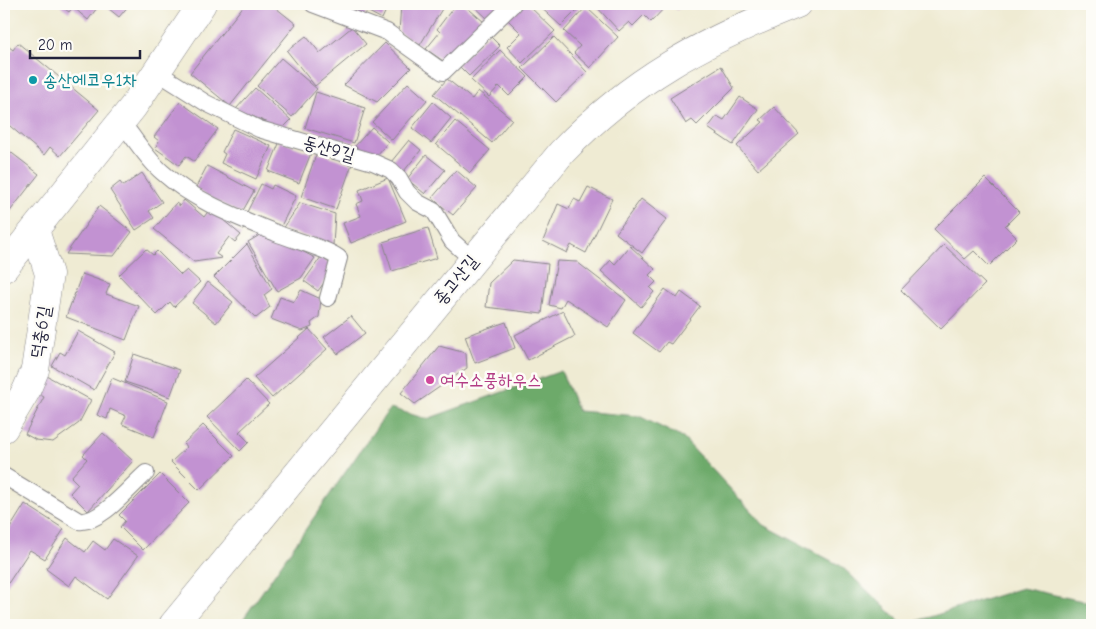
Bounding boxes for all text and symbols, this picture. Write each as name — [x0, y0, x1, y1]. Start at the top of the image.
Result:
scale bar — [30, 28, 140, 60]
text: 20 m — [38, 36, 72, 54]
place label: 송산에코우1차 — [43, 70, 137, 91]
marker: 송산에코우1차 — [27, 74, 39, 86]
street label: 동산9길 — [301, 132, 358, 167]
street label: 종고산길 — [430, 250, 483, 309]
street label: 덕충6길 — [26, 304, 56, 360]
place label: 여수소풍하우스 — [440, 370, 541, 391]
marker: 여수소풍하우스 — [424, 374, 436, 386]

